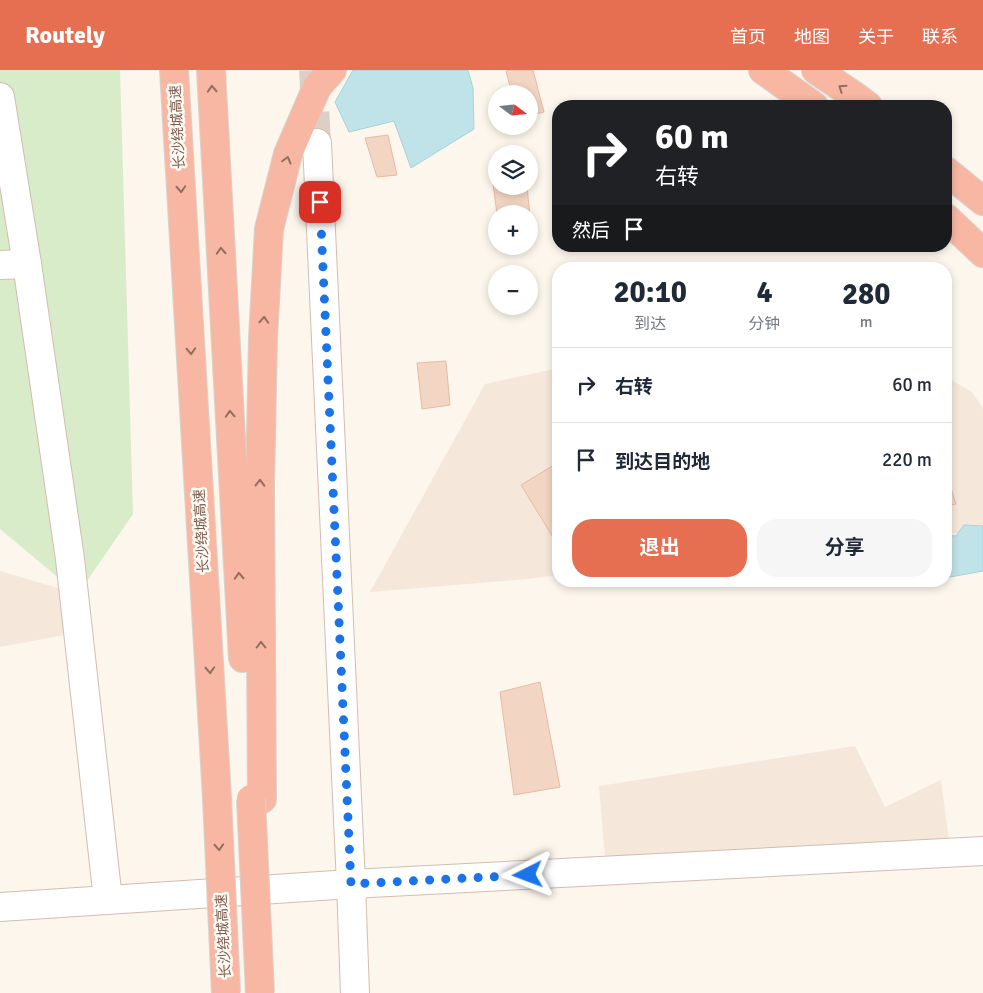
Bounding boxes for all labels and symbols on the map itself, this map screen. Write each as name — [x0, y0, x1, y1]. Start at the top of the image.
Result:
one-way arrow — [839, 84, 848, 94]
street label: 长沙绕城高速 — [167, 85, 188, 169]
one-way arrow — [207, 85, 218, 93]
north arrow — [488, 85, 538, 135]
one-way arrow — [281, 157, 291, 165]
pin — [299, 181, 341, 223]
one-way arrow — [175, 185, 186, 193]
one-way arrow — [216, 247, 227, 255]
one-way arrow — [259, 316, 270, 324]
one-way arrow — [185, 347, 196, 355]
one-way arrow — [225, 409, 236, 417]
one-way arrow — [255, 479, 265, 486]
street label: 长沙绕城高速 — [191, 489, 212, 573]
one-way arrow — [233, 572, 244, 580]
one-way arrow — [256, 641, 266, 649]
one-way arrow — [204, 666, 215, 674]
one-way arrow — [214, 843, 225, 851]
position arrow — [501, 848, 553, 900]
street label: 长沙绕城高速 — [213, 894, 234, 978]

